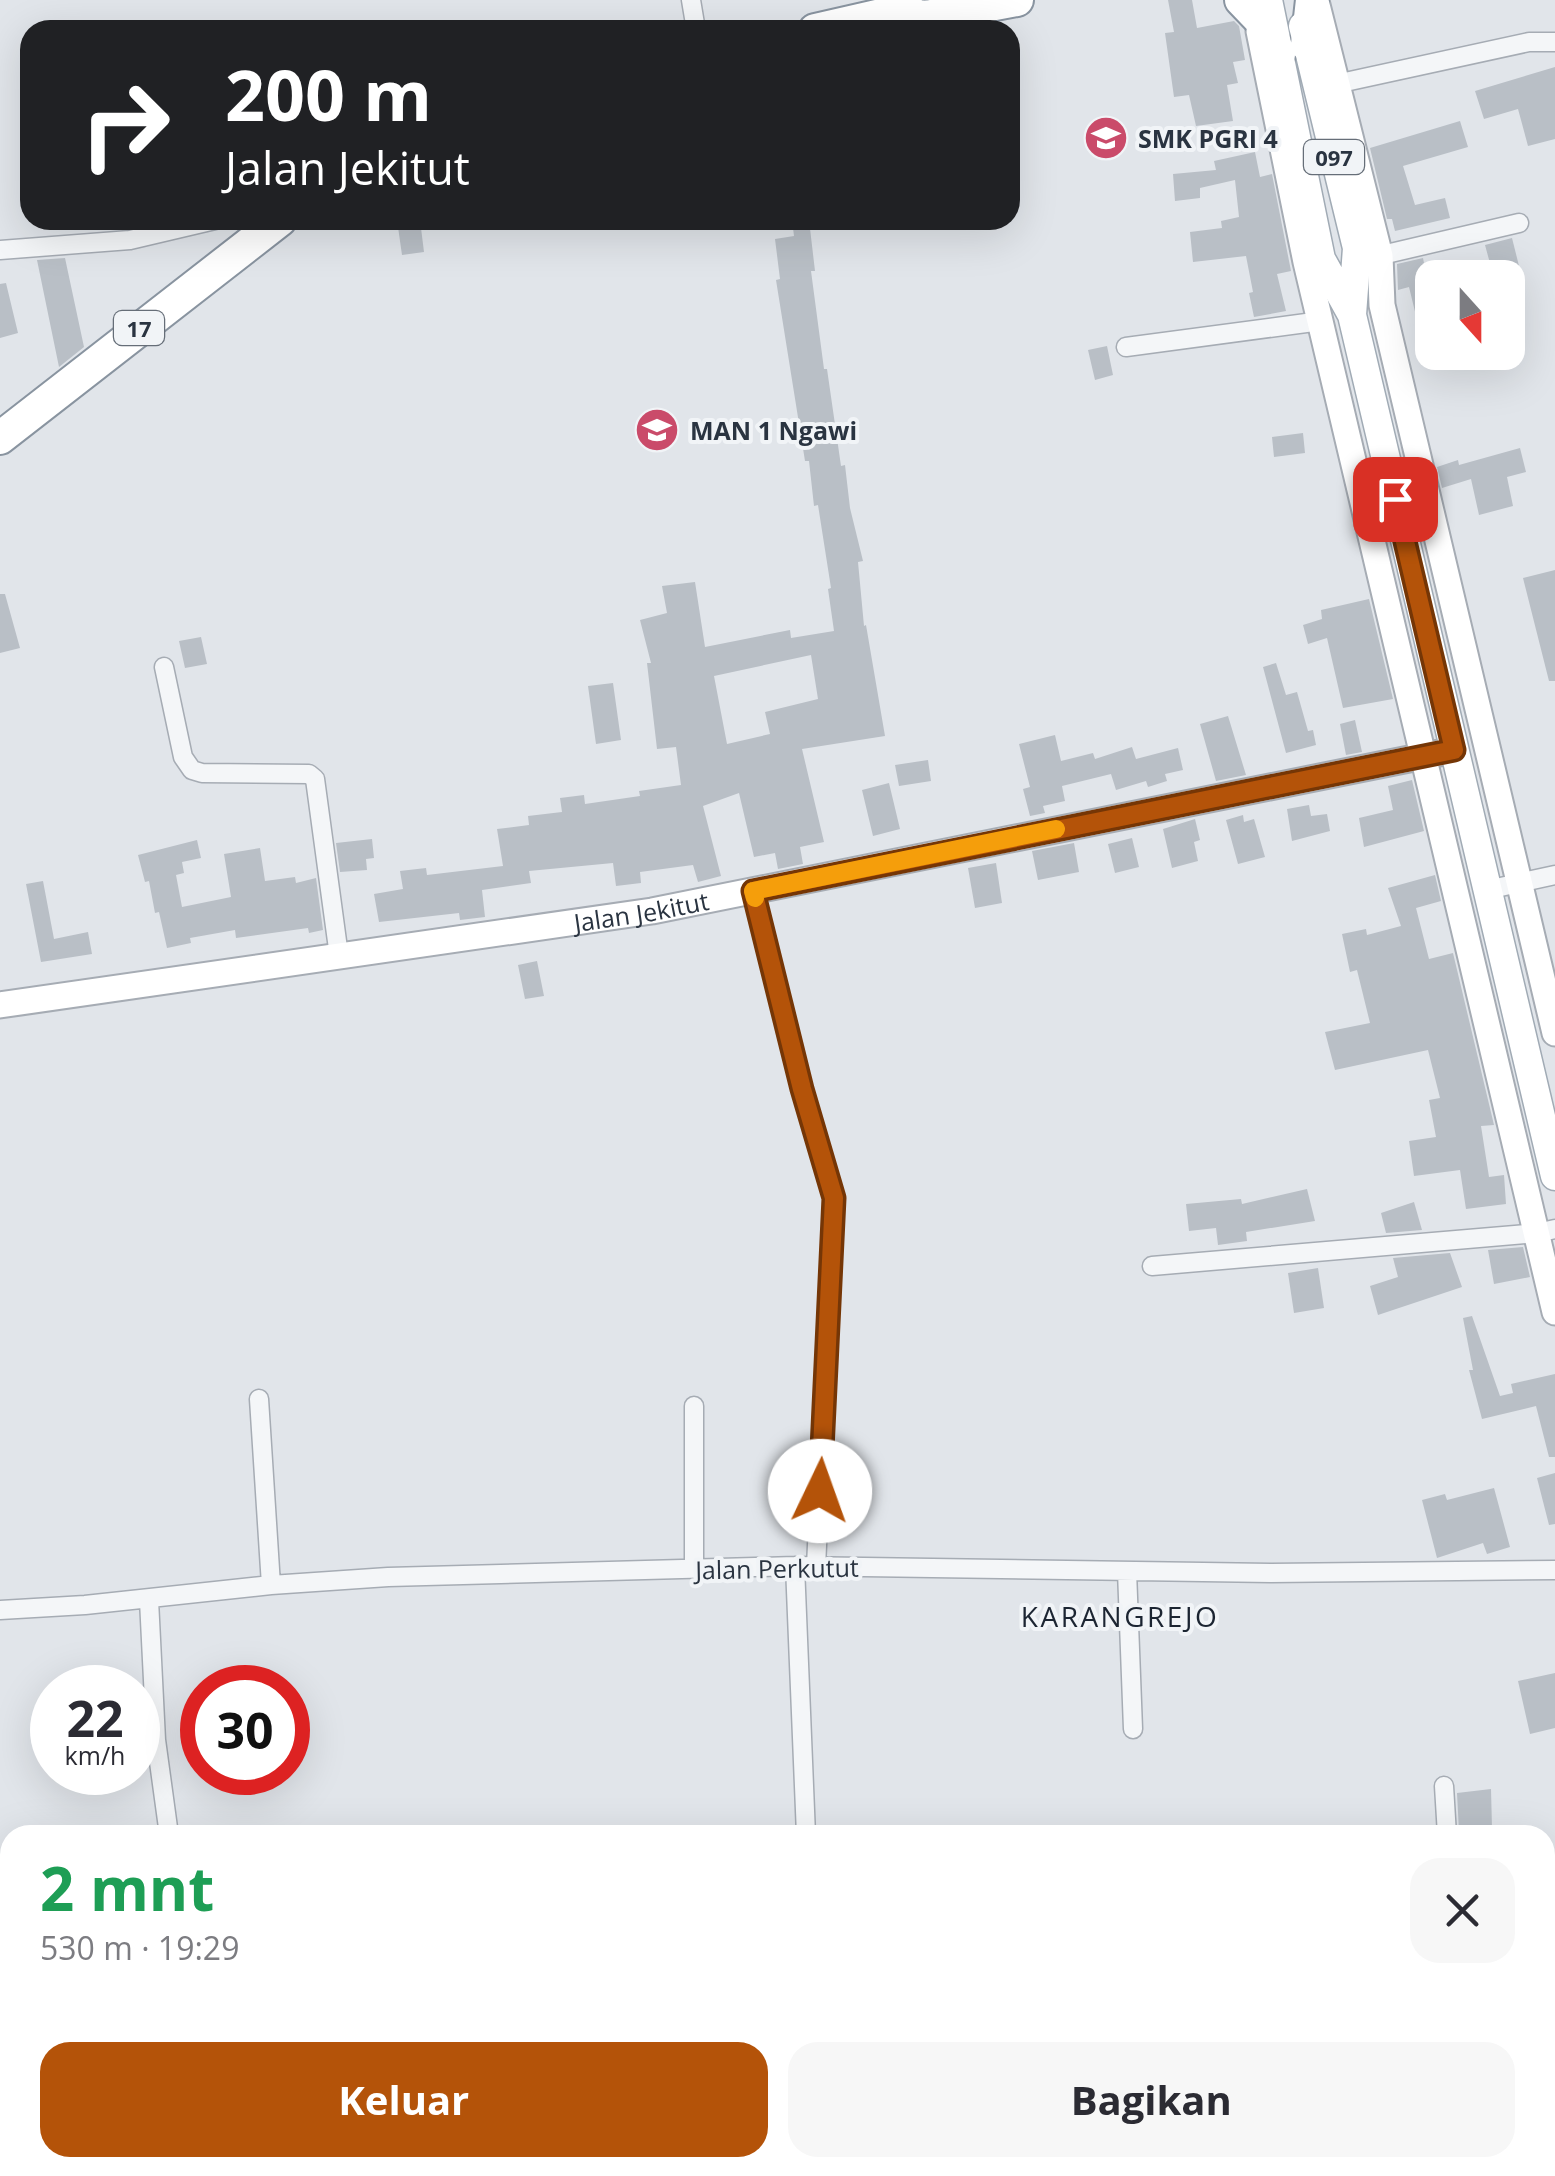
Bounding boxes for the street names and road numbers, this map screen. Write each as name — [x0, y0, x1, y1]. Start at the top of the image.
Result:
road number: 097 — [1304, 140, 1364, 174]
road number: 17 — [114, 311, 164, 345]
street label: Jalan Jekitut — [570, 883, 712, 939]
street label: Jalan Perkutut — [693, 1550, 859, 1586]

